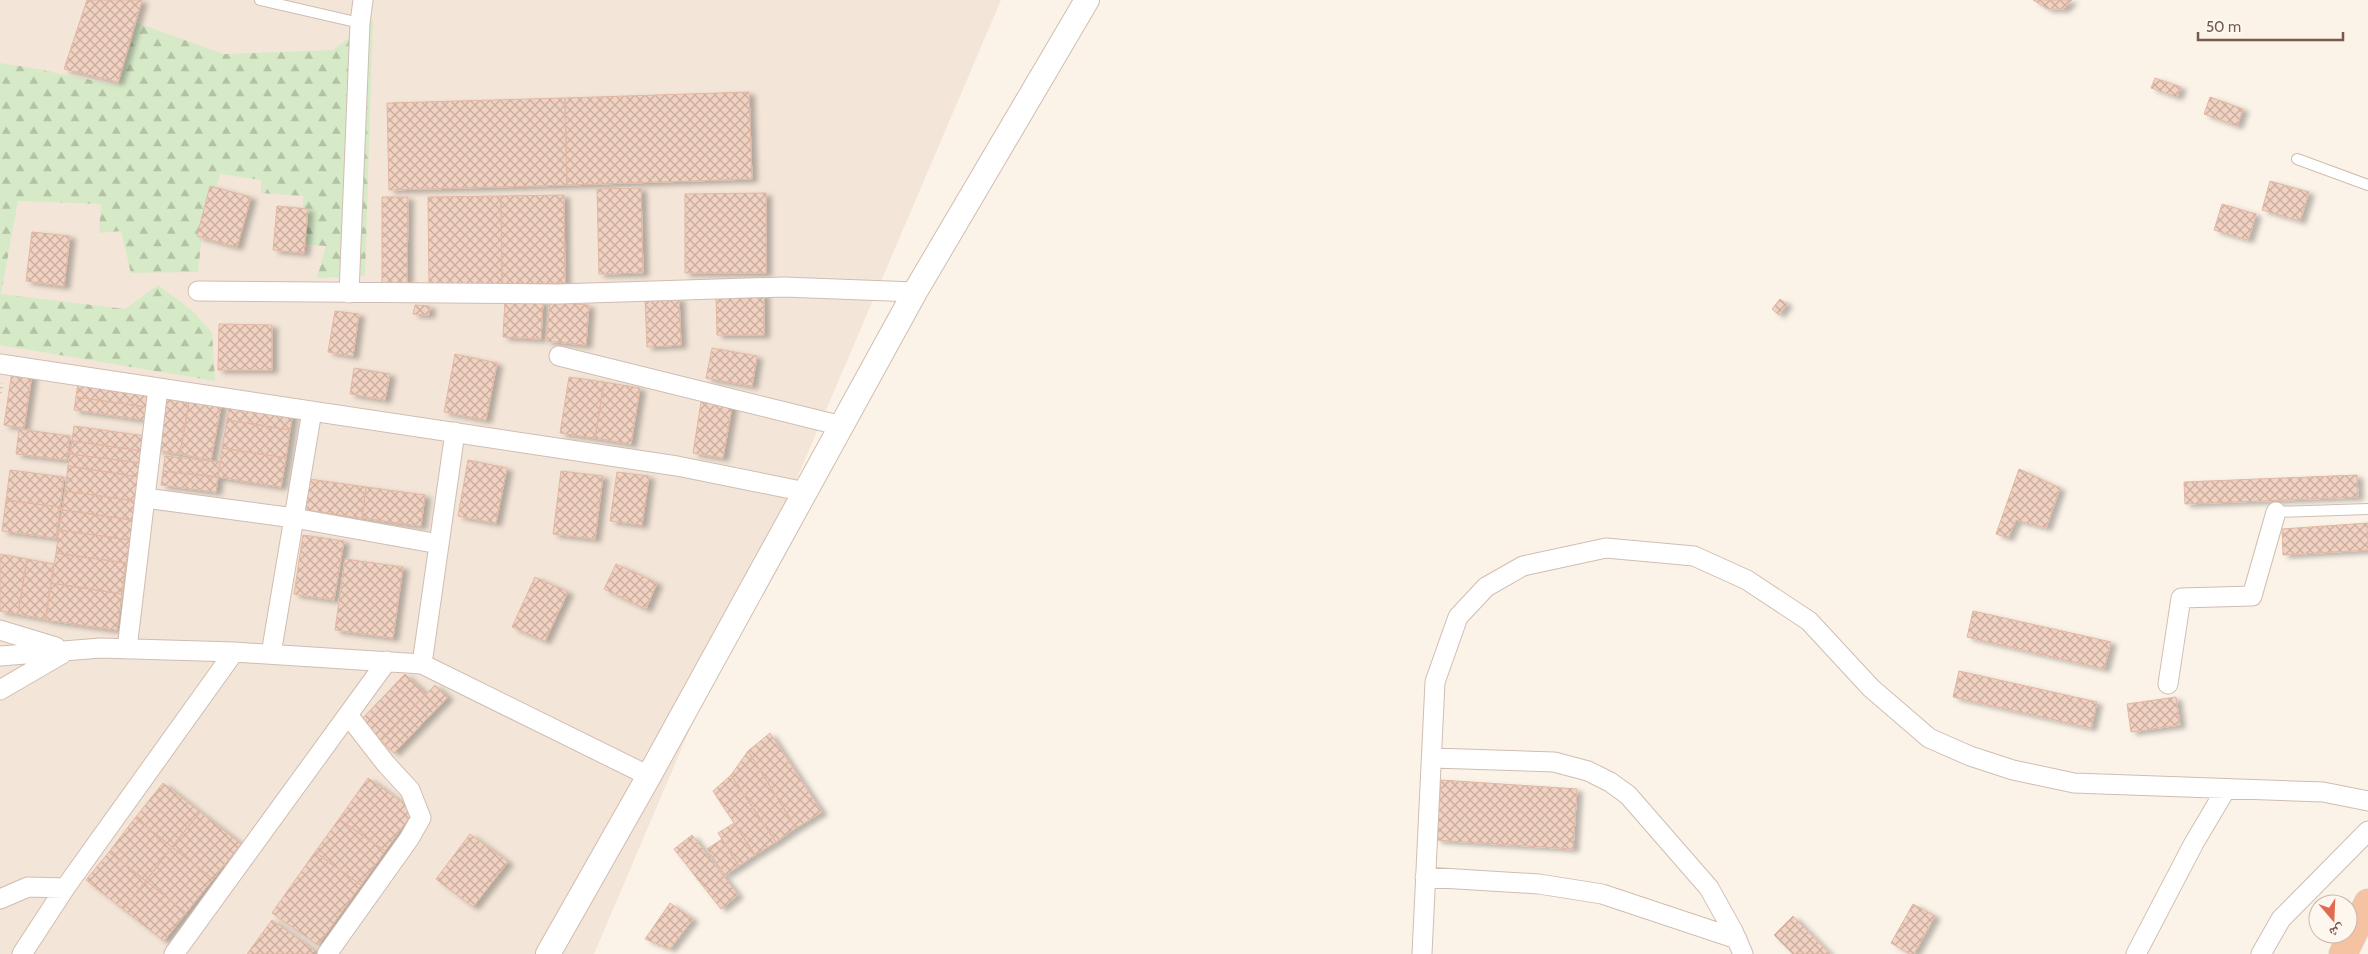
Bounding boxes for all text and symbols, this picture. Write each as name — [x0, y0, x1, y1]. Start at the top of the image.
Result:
scale bar — [2198, 10, 2343, 42]
text: 50 m — [2206, 18, 2241, 36]
north arrow — [2308, 894, 2358, 944]
text: ش — [2327, 920, 2347, 942]

